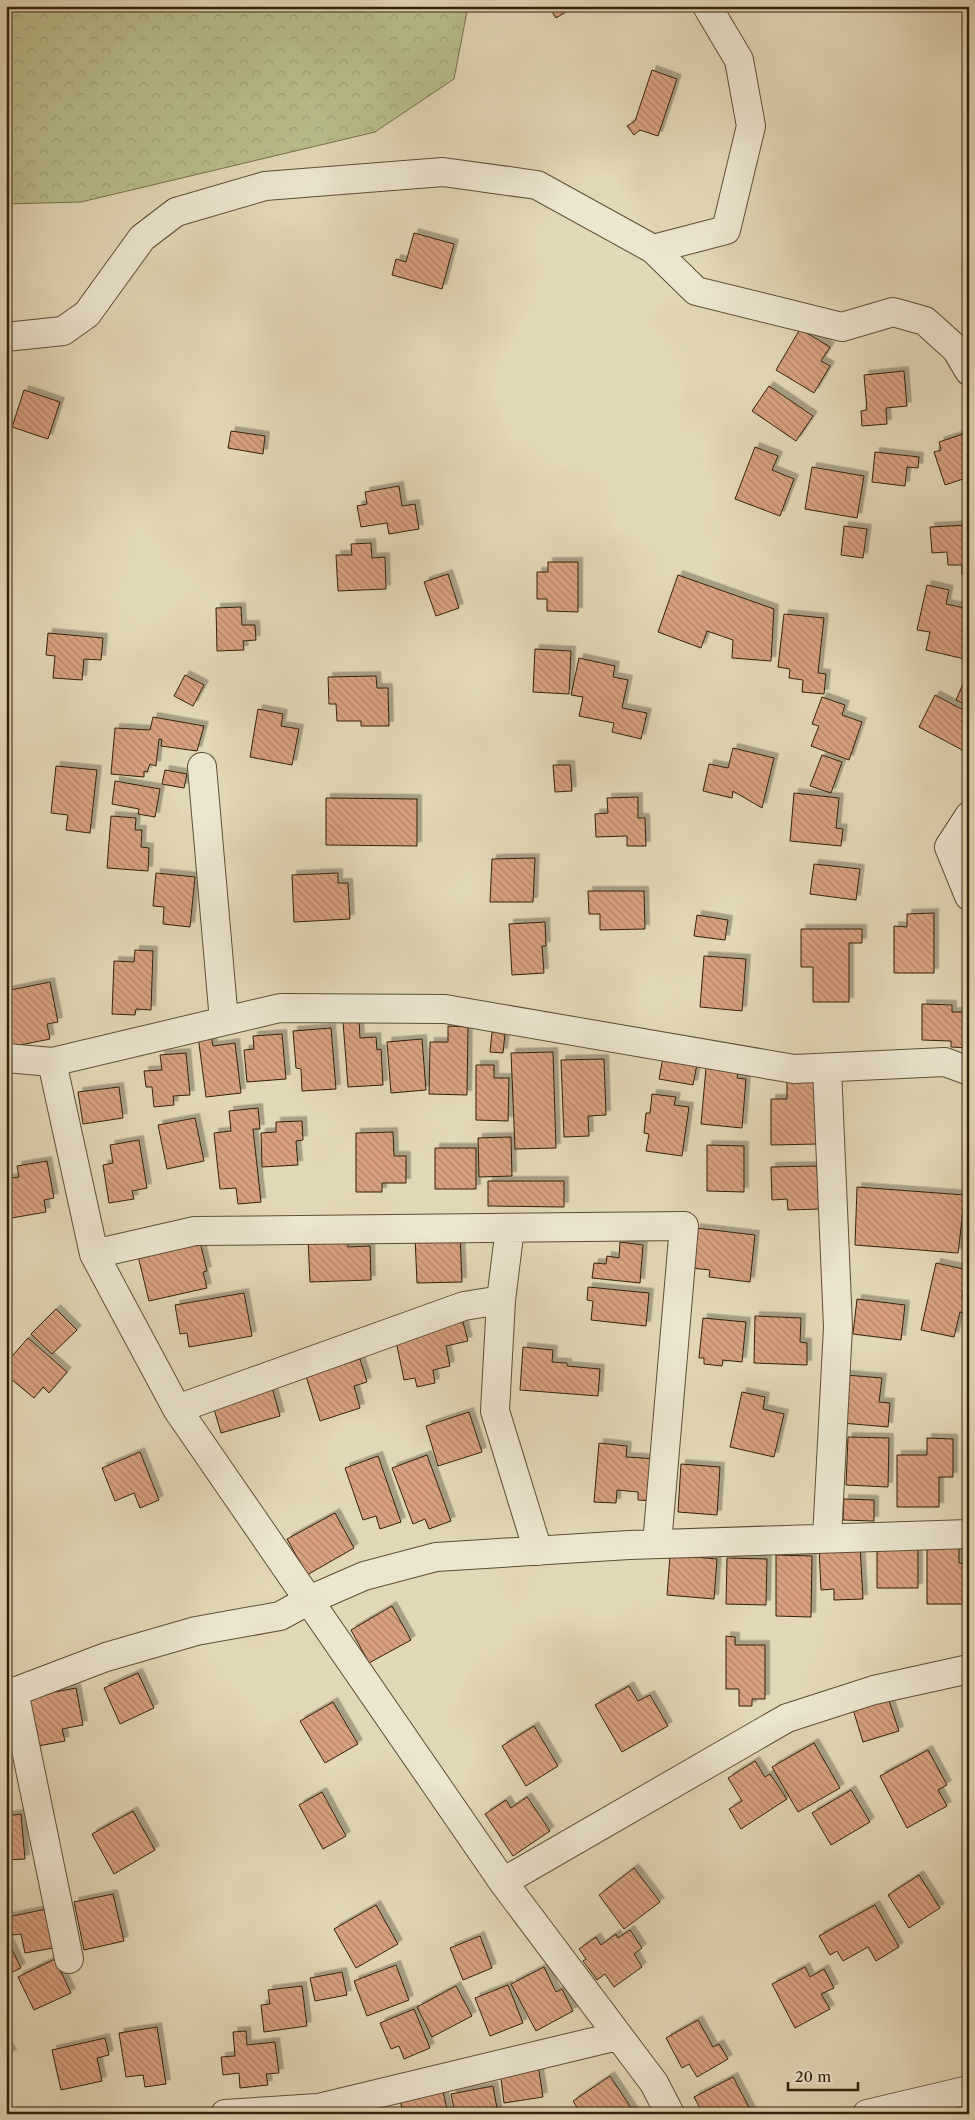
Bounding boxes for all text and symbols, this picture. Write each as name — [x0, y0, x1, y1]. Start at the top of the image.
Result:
scale bar — [788, 2060, 858, 2092]
text: 20 m — [795, 2067, 831, 2086]

